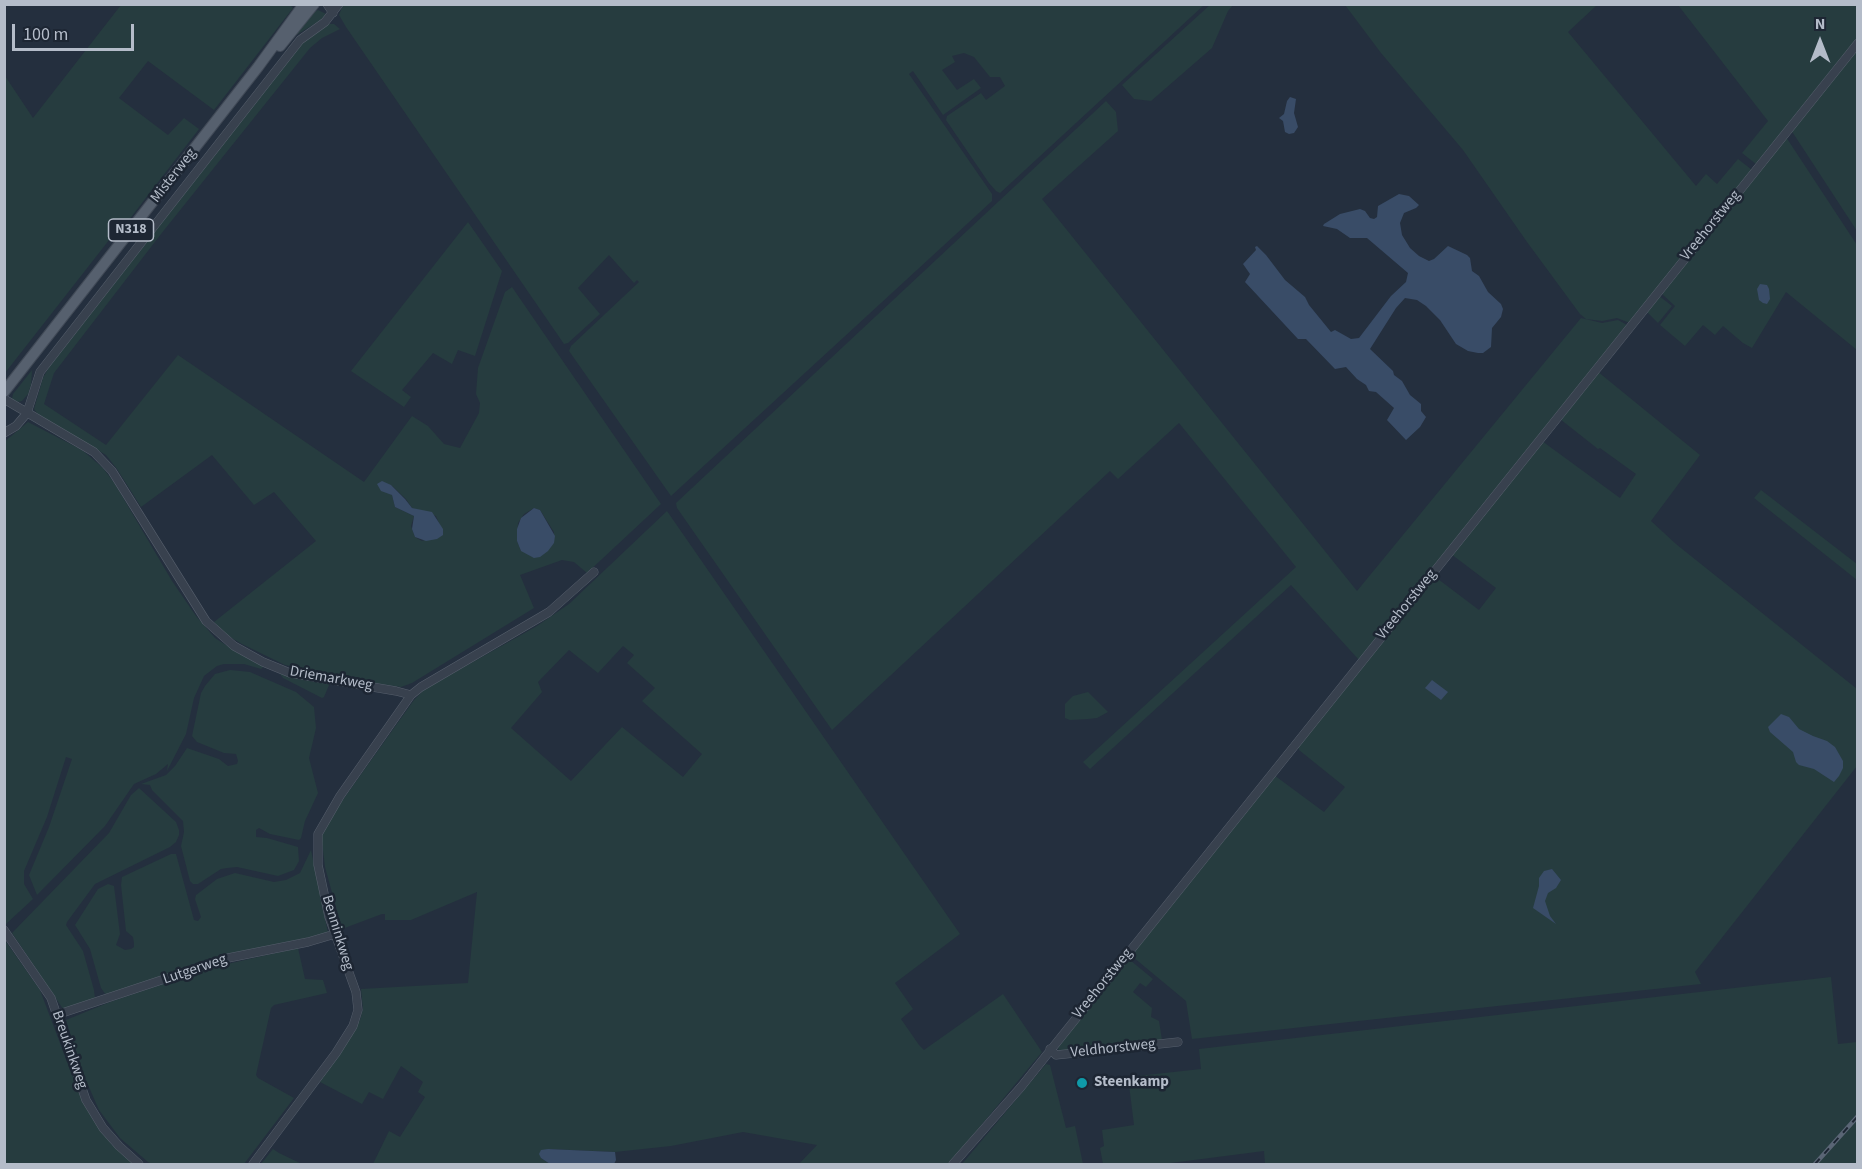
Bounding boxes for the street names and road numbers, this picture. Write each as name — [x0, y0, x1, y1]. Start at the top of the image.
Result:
street label: Misterweg — [147, 145, 201, 207]
street label: Vreehorstweg — [1677, 187, 1745, 265]
road number: N318 — [108, 219, 154, 241]
street label: Vreehorstweg — [1373, 566, 1441, 644]
street label: Driemarkweg — [288, 663, 374, 695]
street label: Benninkweg — [317, 893, 357, 973]
street label: Vreehorstweg — [1069, 945, 1137, 1023]
street label: Lutgerweg — [161, 951, 229, 989]
street label: Breukinkweg — [47, 1008, 91, 1092]
street label: Veldhorstweg — [1070, 1036, 1156, 1062]

